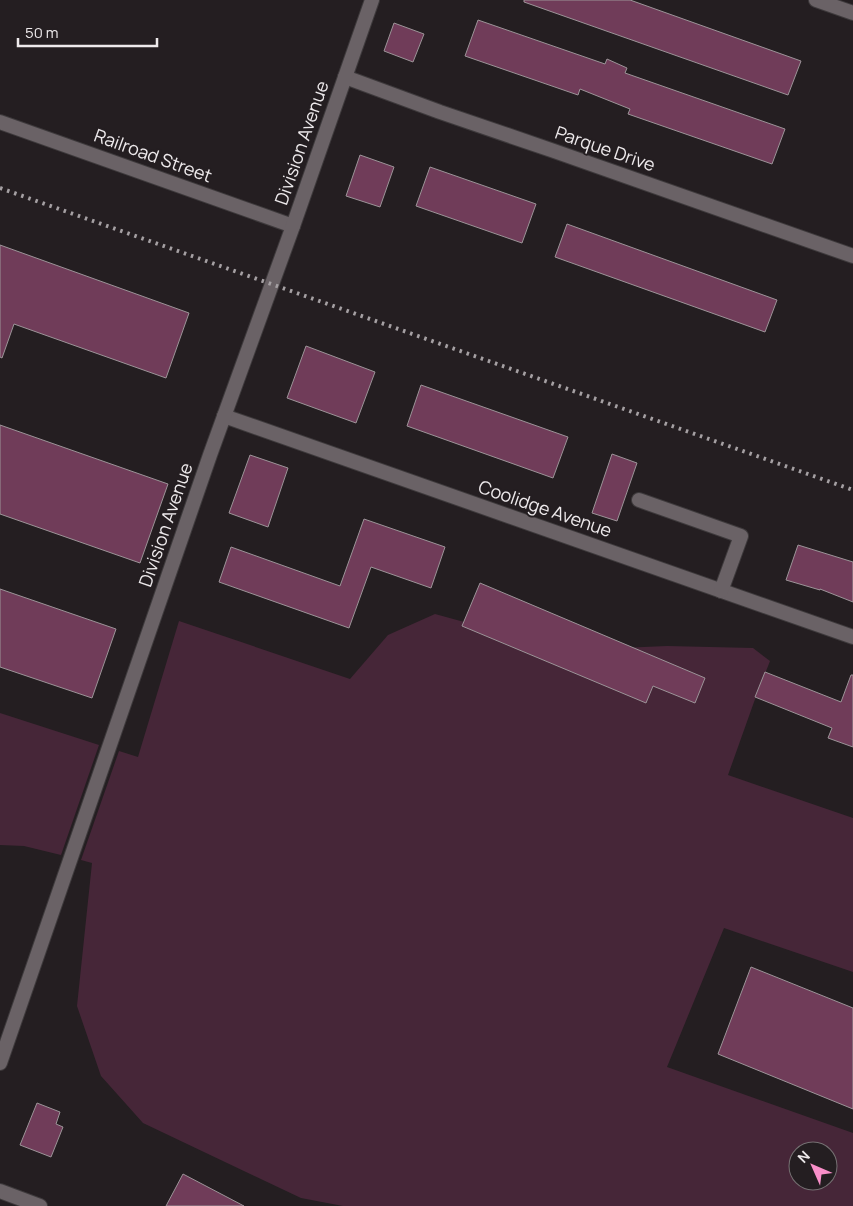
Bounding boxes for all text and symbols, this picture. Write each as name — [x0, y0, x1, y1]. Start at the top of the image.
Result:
scale bar — [18, 15, 156, 47]
text: 50 m — [25, 22, 59, 43]
street label: Division Avenue — [269, 77, 334, 208]
street label: Parque Drive — [552, 120, 659, 176]
street label: Railroad Street — [91, 123, 216, 188]
street label: Division Avenue — [133, 459, 198, 590]
street label: Coolidge Avenue — [475, 474, 615, 542]
north arrow — [788, 1141, 838, 1191]
text: N — [793, 1146, 814, 1167]

